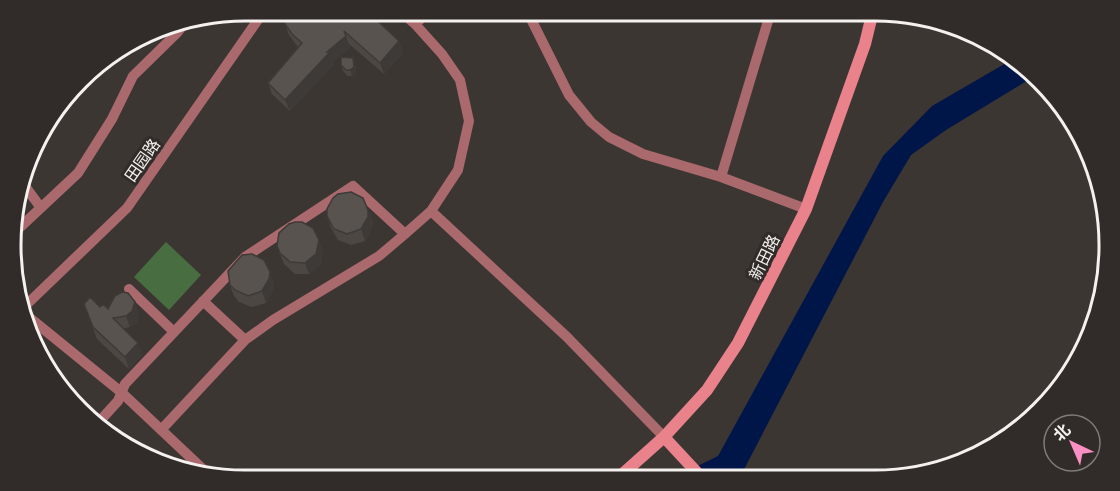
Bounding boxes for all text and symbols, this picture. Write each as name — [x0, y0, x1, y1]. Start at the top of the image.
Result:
street label: 田园路 — [120, 135, 164, 185]
street label: 新田路 — [744, 231, 784, 283]
north arrow — [1042, 413, 1102, 473]
text: 北 — [1049, 419, 1074, 445]

